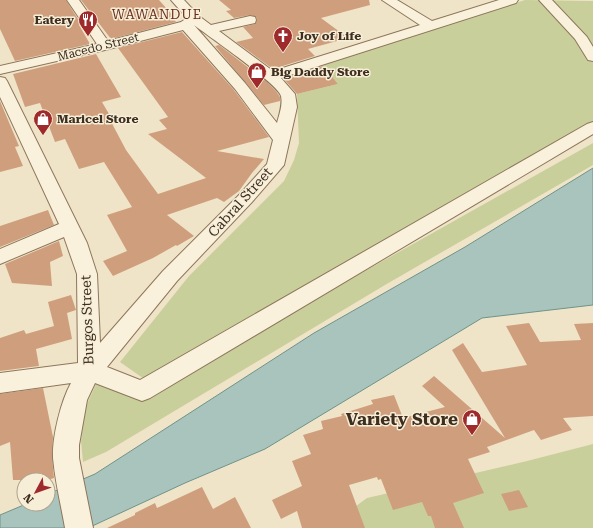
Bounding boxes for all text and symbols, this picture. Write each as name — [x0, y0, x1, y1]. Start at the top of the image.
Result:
district label: WAWANDUE — [112, 7, 202, 22]
restaurant icon: Eatery — [77, 9, 99, 37]
place label: Eatery — [35, 13, 75, 27]
church icon: Joy of Life — [272, 25, 294, 53]
place label: Joy of Life — [297, 29, 361, 43]
street label: Macedo Street — [56, 30, 141, 64]
shop icon: Big Daddy Store — [246, 61, 268, 89]
place label: Big Daddy Store — [271, 65, 369, 79]
shop icon: Maricel Store — [32, 108, 54, 136]
place label: Maricel Store — [57, 112, 138, 126]
street label: Cabral Street — [205, 164, 275, 240]
street label: Burgos Street — [77, 275, 97, 365]
shop icon: Variety Store — [461, 408, 483, 436]
place label: Variety Store — [346, 409, 458, 429]
north arrow — [16, 472, 56, 512]
text: N — [21, 490, 37, 506]

